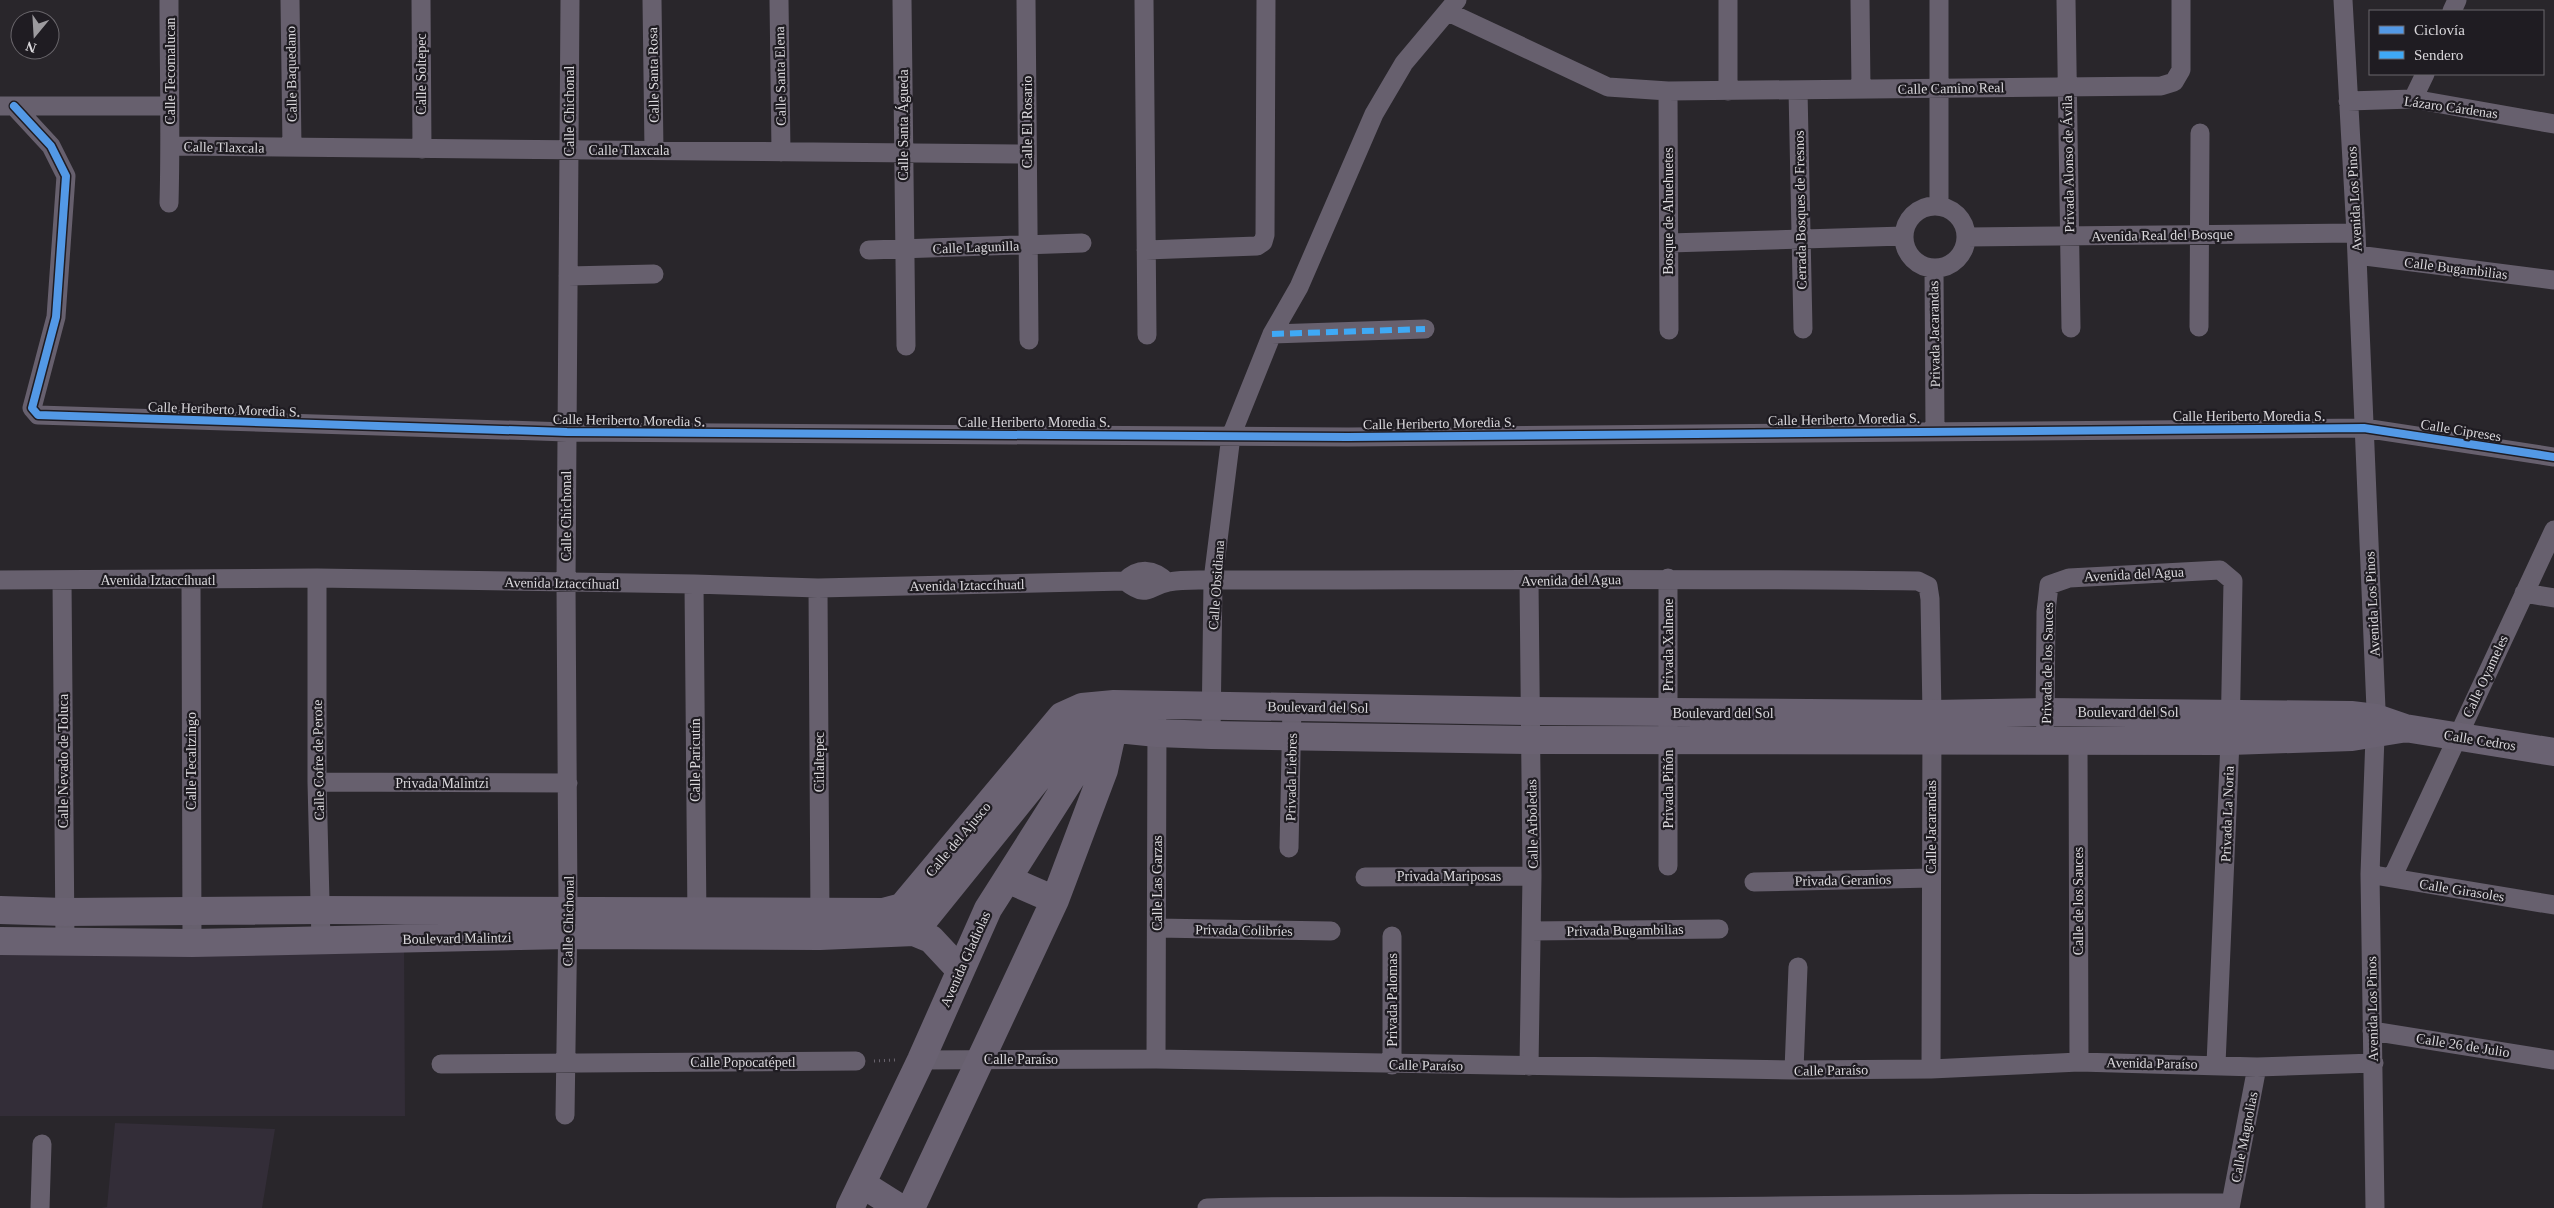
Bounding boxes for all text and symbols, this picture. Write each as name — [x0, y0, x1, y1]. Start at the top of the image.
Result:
north arrow — [10, 10, 60, 60]
legend — [2369, 10, 2544, 75]
street label: Calle Tecomalucan — [163, 17, 178, 125]
text: Ciclovía — [2414, 22, 2465, 38]
street label: Calle Santa Elena — [772, 25, 789, 126]
street label: Calle Baquedano — [283, 26, 300, 122]
street label: Calle Santa Rosa — [645, 26, 662, 123]
street label: Calle Soltepec — [414, 33, 429, 115]
text: N — [24, 38, 38, 56]
text: Sendero — [2414, 47, 2463, 63]
street label: Calle Chichonal — [562, 66, 577, 156]
street label: Calle Santa Águeda — [895, 69, 911, 181]
street label: Calle El Rosario — [1020, 76, 1035, 168]
street label: Calle Camino Real — [1898, 80, 2005, 97]
street label: Lázaro Cárdenas — [2403, 93, 2499, 121]
street label: Privada Alonso de Ávila — [2059, 94, 2077, 233]
street label: Cerrada Bosques de Fresnos — [1792, 130, 1809, 290]
street label: Calle Tlaxcala — [183, 139, 265, 156]
street label: Calle Tlaxcala — [589, 143, 670, 158]
street label: Avenida Los Pinos — [2344, 146, 2365, 252]
street label: Bosque de Ahuehuetes — [1661, 147, 1676, 275]
street label: Avenida Real del Bosque — [2091, 227, 2233, 244]
street label: Calle Lagunilla — [932, 238, 1020, 257]
street label: Calle Bugambilias — [2403, 255, 2508, 282]
street label: Privada Jacarandas — [1926, 280, 1943, 388]
street label: Calle Heriberto Moredia S. — [148, 399, 300, 420]
street label: Calle Heriberto Moredia S. — [2173, 409, 2325, 424]
street label: Calle Heriberto Moredia S. — [1768, 411, 1920, 428]
street label: Calle Heriberto Moredia S. — [553, 412, 705, 429]
street label: Calle Heriberto Moredia S. — [958, 415, 1110, 430]
street label: Calle Heriberto Moredia S. — [1363, 415, 1515, 432]
street label: Calle Cipreses — [2420, 417, 2502, 444]
street label: Calle Chichonal — [559, 471, 574, 561]
street label: Calle Obsidiana — [1206, 539, 1227, 630]
street label: Avenida Los Pinos — [2362, 551, 2383, 657]
street label: Avenida del Agua — [2084, 564, 2185, 585]
street label: Avenida del Agua — [1521, 572, 1622, 589]
street label: Avenida Iztaccíhuatl — [100, 573, 216, 588]
street label: Avenida Iztaccíhuatl — [504, 575, 620, 592]
street label: Avenida Iztaccíhuatl — [909, 577, 1025, 594]
street label: Privada Xalnene — [1661, 599, 1676, 691]
street label: Privada de los Sauces — [2039, 602, 2056, 724]
street label: Calle Oyameles — [2460, 633, 2511, 720]
street label: Calle Nevado de Toluca — [56, 693, 71, 828]
street label: Calle Cofre de Perote — [310, 699, 327, 821]
street label: Boulevard del Sol — [1267, 699, 1369, 716]
street label: Boulevard del Sol — [2077, 705, 2179, 720]
street label: Boulevard del Sol — [1672, 706, 1774, 721]
street label: Calle Tecaltzingo — [184, 712, 199, 810]
street label: Calle Paricutín — [688, 718, 703, 802]
street label: Calle Cedros — [2443, 727, 2517, 754]
street label: Citlaltepec — [812, 732, 827, 792]
street label: Privada Liebres — [1283, 733, 1300, 821]
street label: Privada Piñón — [1661, 750, 1676, 828]
street label: Privada La Noria — [2218, 765, 2237, 862]
street label: Privada Malintzi — [395, 776, 489, 791]
street label: Calle Arboledas — [1524, 779, 1541, 869]
street label: Calle Jacarandas — [1924, 780, 1939, 874]
street label: Calle del Ajusco — [923, 799, 994, 880]
street label: Calle Las Garzas — [1150, 835, 1165, 931]
street label: Calle de los Sauces — [2071, 847, 2086, 955]
street label: Privada Mariposas — [1397, 869, 1501, 884]
street label: Privada Geranios — [1794, 872, 1892, 889]
street label: Calle Chichonal — [560, 875, 577, 966]
street label: Calle Girasoles — [2418, 876, 2506, 905]
street label: Avenida Gladiolas — [938, 909, 993, 1010]
street label: Privada Colibríes — [1195, 922, 1293, 939]
street label: Privada Bugambilias — [1566, 922, 1684, 939]
street label: Boulevard Malintzi — [402, 930, 512, 947]
street label: Privada Palomas — [1385, 953, 1400, 1047]
street label: Avenida Los Pinos — [2364, 956, 2381, 1062]
street label: Calle 26 de Julio — [2415, 1031, 2511, 1060]
street label: Calle Paraíso — [984, 1052, 1058, 1067]
street label: Calle Popocatépetl — [690, 1055, 796, 1070]
street label: Avenida Paraíso — [2106, 1055, 2198, 1072]
street label: Calle Paraíso — [1389, 1057, 1463, 1074]
street label: Calle Paraíso — [1794, 1062, 1868, 1079]
street label: Calle Magnolias — [2228, 1090, 2261, 1184]

